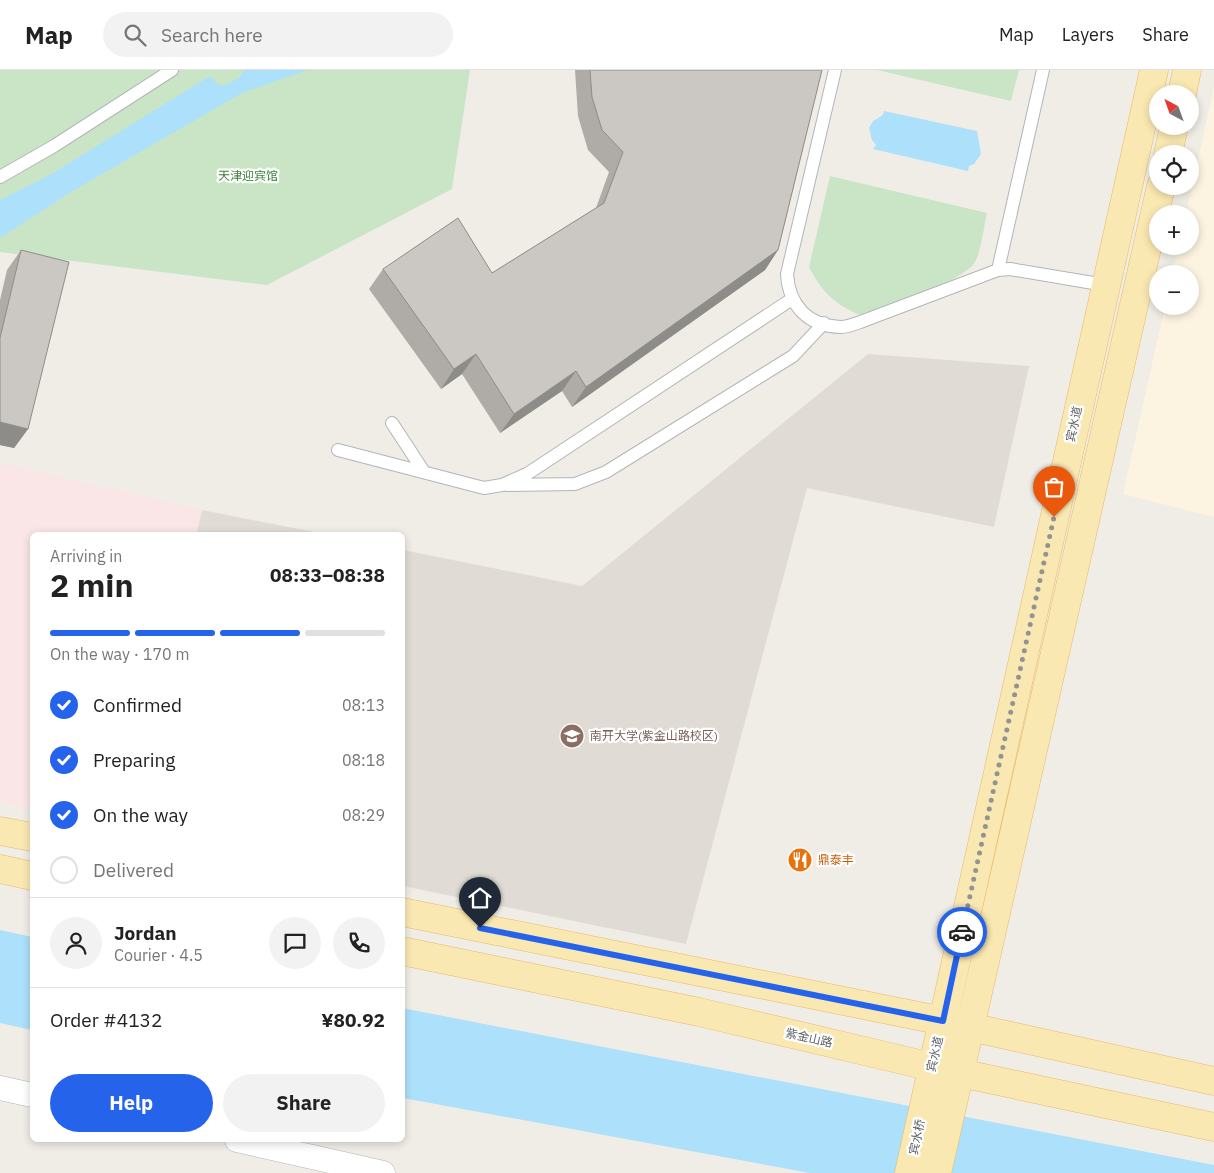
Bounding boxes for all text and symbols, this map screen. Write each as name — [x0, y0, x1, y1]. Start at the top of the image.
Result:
search box — [103, 12, 453, 57]
text: Map — [25, 19, 73, 51]
icon: search — [121, 21, 149, 49]
text: Search here — [161, 23, 263, 47]
text: Map — [999, 23, 1034, 46]
text: Layers — [1062, 23, 1114, 46]
text: Share — [1142, 23, 1189, 46]
north arrow — [1149, 85, 1199, 135]
map controls — [1149, 85, 1199, 315]
button: locate — [1149, 145, 1199, 195]
park label: 天津迎宾馆 — [218, 168, 278, 183]
button: + — [1149, 205, 1199, 255]
button: − — [1149, 265, 1199, 315]
street label: 宾水道 — [1062, 405, 1085, 443]
pin — [1033, 466, 1075, 517]
icon: bag — [1040, 473, 1068, 501]
text: Arriving in — [50, 546, 122, 566]
text: 08:33–08:38 — [270, 563, 385, 587]
text: 2 min — [50, 564, 134, 606]
text: On the way · 170 m — [50, 644, 189, 664]
icon: check — [50, 691, 78, 719]
text: Confirmed — [93, 693, 182, 717]
text: 08:13 — [342, 695, 385, 715]
school or university icon: 南开大学(紫金山路校区) — [559, 723, 585, 749]
place label: 南开大学(紫金山路校区) — [590, 728, 718, 743]
icon: check — [50, 746, 78, 774]
text: Preparing — [93, 748, 175, 772]
text: 08:18 — [342, 750, 385, 770]
icon: check — [50, 801, 78, 829]
text: On the way — [93, 803, 188, 827]
text: 08:29 — [342, 805, 385, 825]
restaurant icon: 鼎泰丰 — [787, 847, 813, 873]
place label: 鼎泰丰 — [818, 852, 854, 867]
text: Delivered — [93, 858, 174, 882]
pin — [459, 877, 501, 928]
icon: home — [466, 884, 494, 912]
courier — [937, 907, 987, 957]
button: person — [50, 917, 102, 969]
button: chat — [269, 917, 321, 969]
button: phone — [333, 917, 385, 969]
icon: car — [948, 918, 976, 946]
text: Jordan — [114, 921, 177, 945]
text: Courier · 4.5 — [114, 945, 203, 965]
text: Order #4132 — [50, 1008, 162, 1032]
text: ¥80.92 — [321, 1008, 385, 1032]
street label: 紫金山路 — [784, 1025, 834, 1050]
street label: 宾水道 — [923, 1035, 946, 1073]
button: Help — [50, 1074, 213, 1132]
button: Share — [223, 1074, 385, 1132]
street label: 宾水桥 — [905, 1118, 928, 1156]

